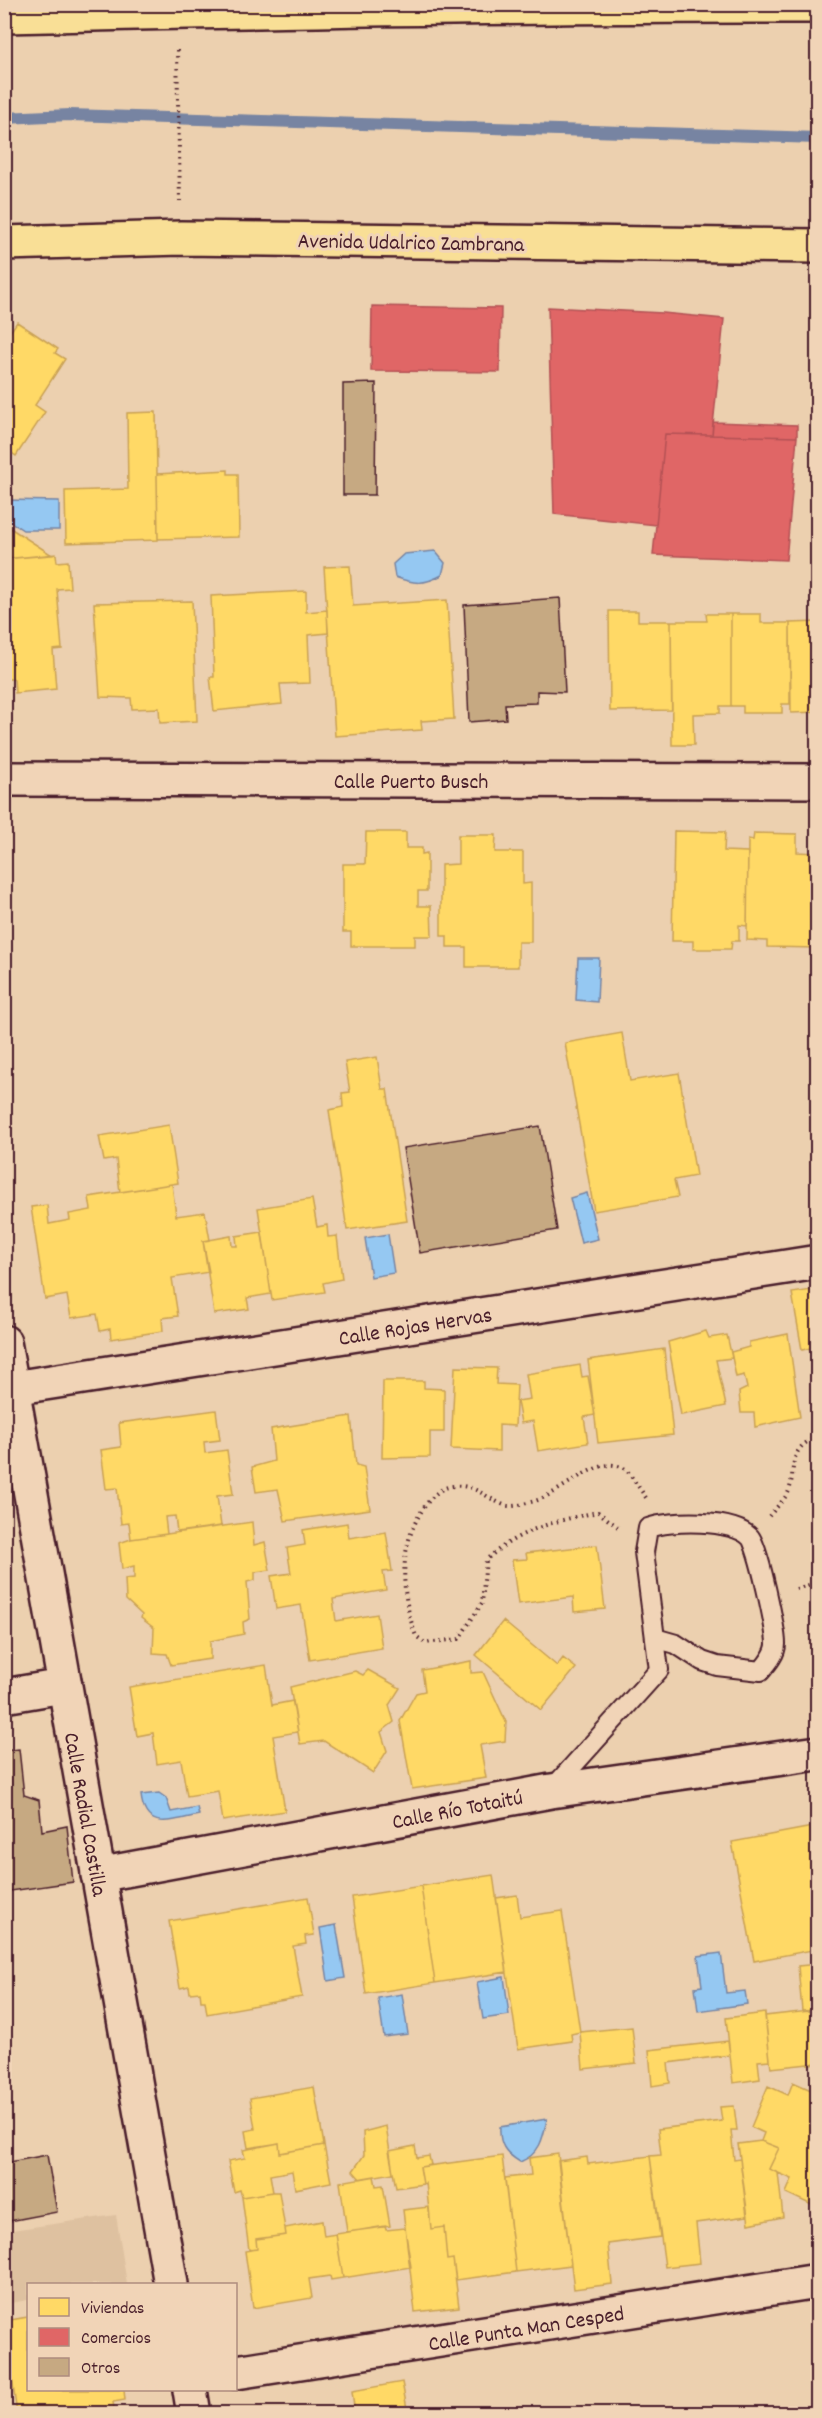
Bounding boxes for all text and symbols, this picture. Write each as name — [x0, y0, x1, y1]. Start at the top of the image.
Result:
street label: Avenida Udalrico Zambrana — [297, 227, 525, 262]
street label: Calle Puerto Busch — [334, 768, 488, 799]
street label: Calle Rojas Hervas — [337, 1301, 495, 1356]
street label: Calle Radial Castilla — [54, 1730, 113, 1900]
street label: Calle Río Totaitú — [390, 1784, 526, 1839]
legend — [27, 2283, 237, 2391]
text: Viviendas — [81, 2297, 144, 2322]
street label: Calle Punta Man Cesped — [426, 2300, 627, 2361]
text: Comercios — [81, 2327, 151, 2352]
text: Otros — [81, 2357, 120, 2382]

